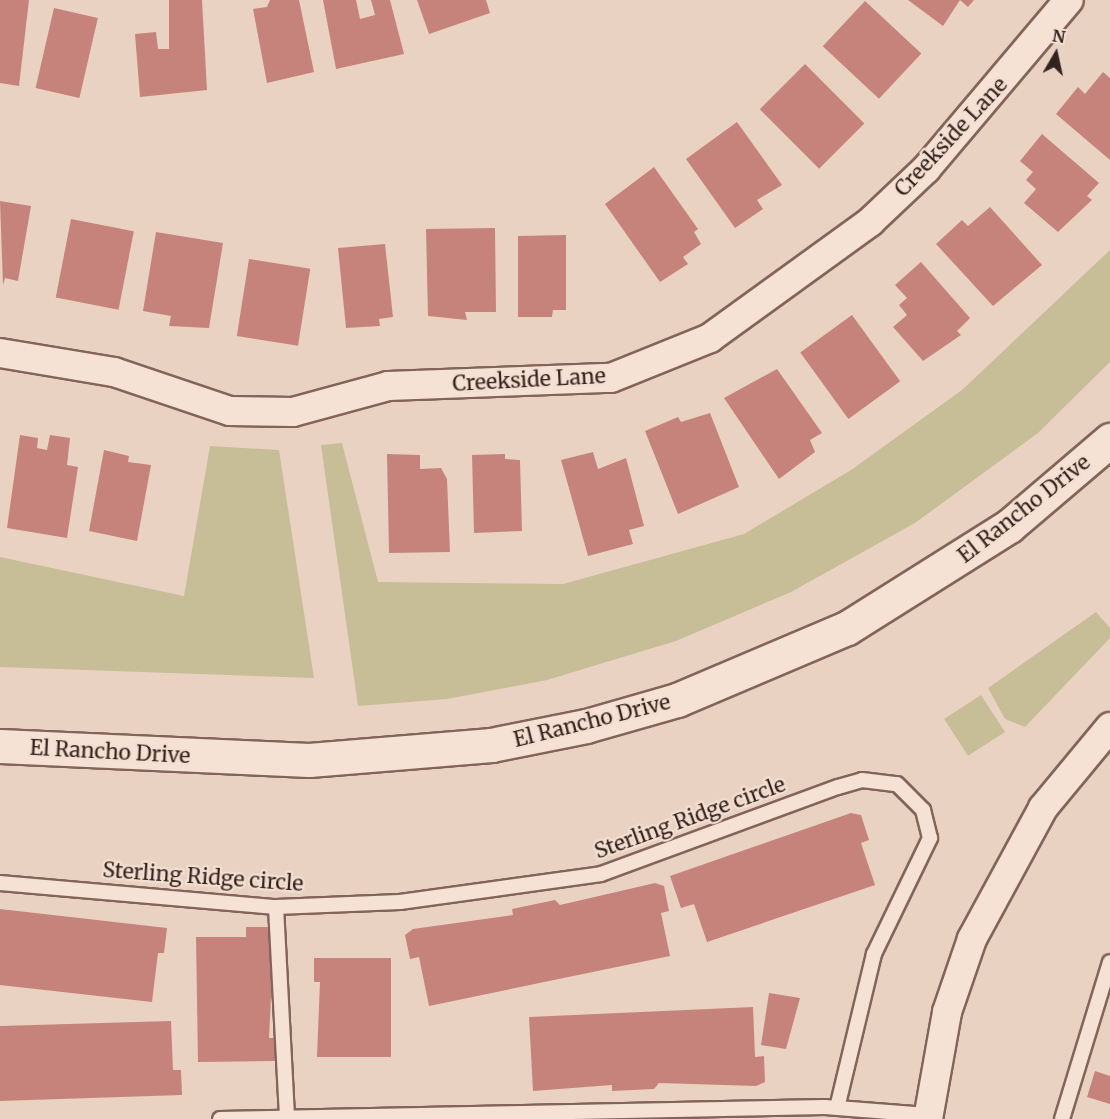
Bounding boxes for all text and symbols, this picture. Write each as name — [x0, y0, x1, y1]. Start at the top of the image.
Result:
north arrow — [1026, 24, 1086, 84]
text: N — [1051, 25, 1067, 47]
street label: Creekside Lane — [889, 72, 1013, 202]
street label: Creekside Lane — [452, 363, 606, 397]
street label: El Rancho Drive — [953, 450, 1095, 568]
street label: El Rancho Drive — [511, 689, 673, 753]
street label: El Rancho Drive — [29, 735, 191, 769]
street label: Sterling Ridge circle — [591, 772, 789, 864]
street label: Sterling Ridge circle — [102, 857, 304, 897]

